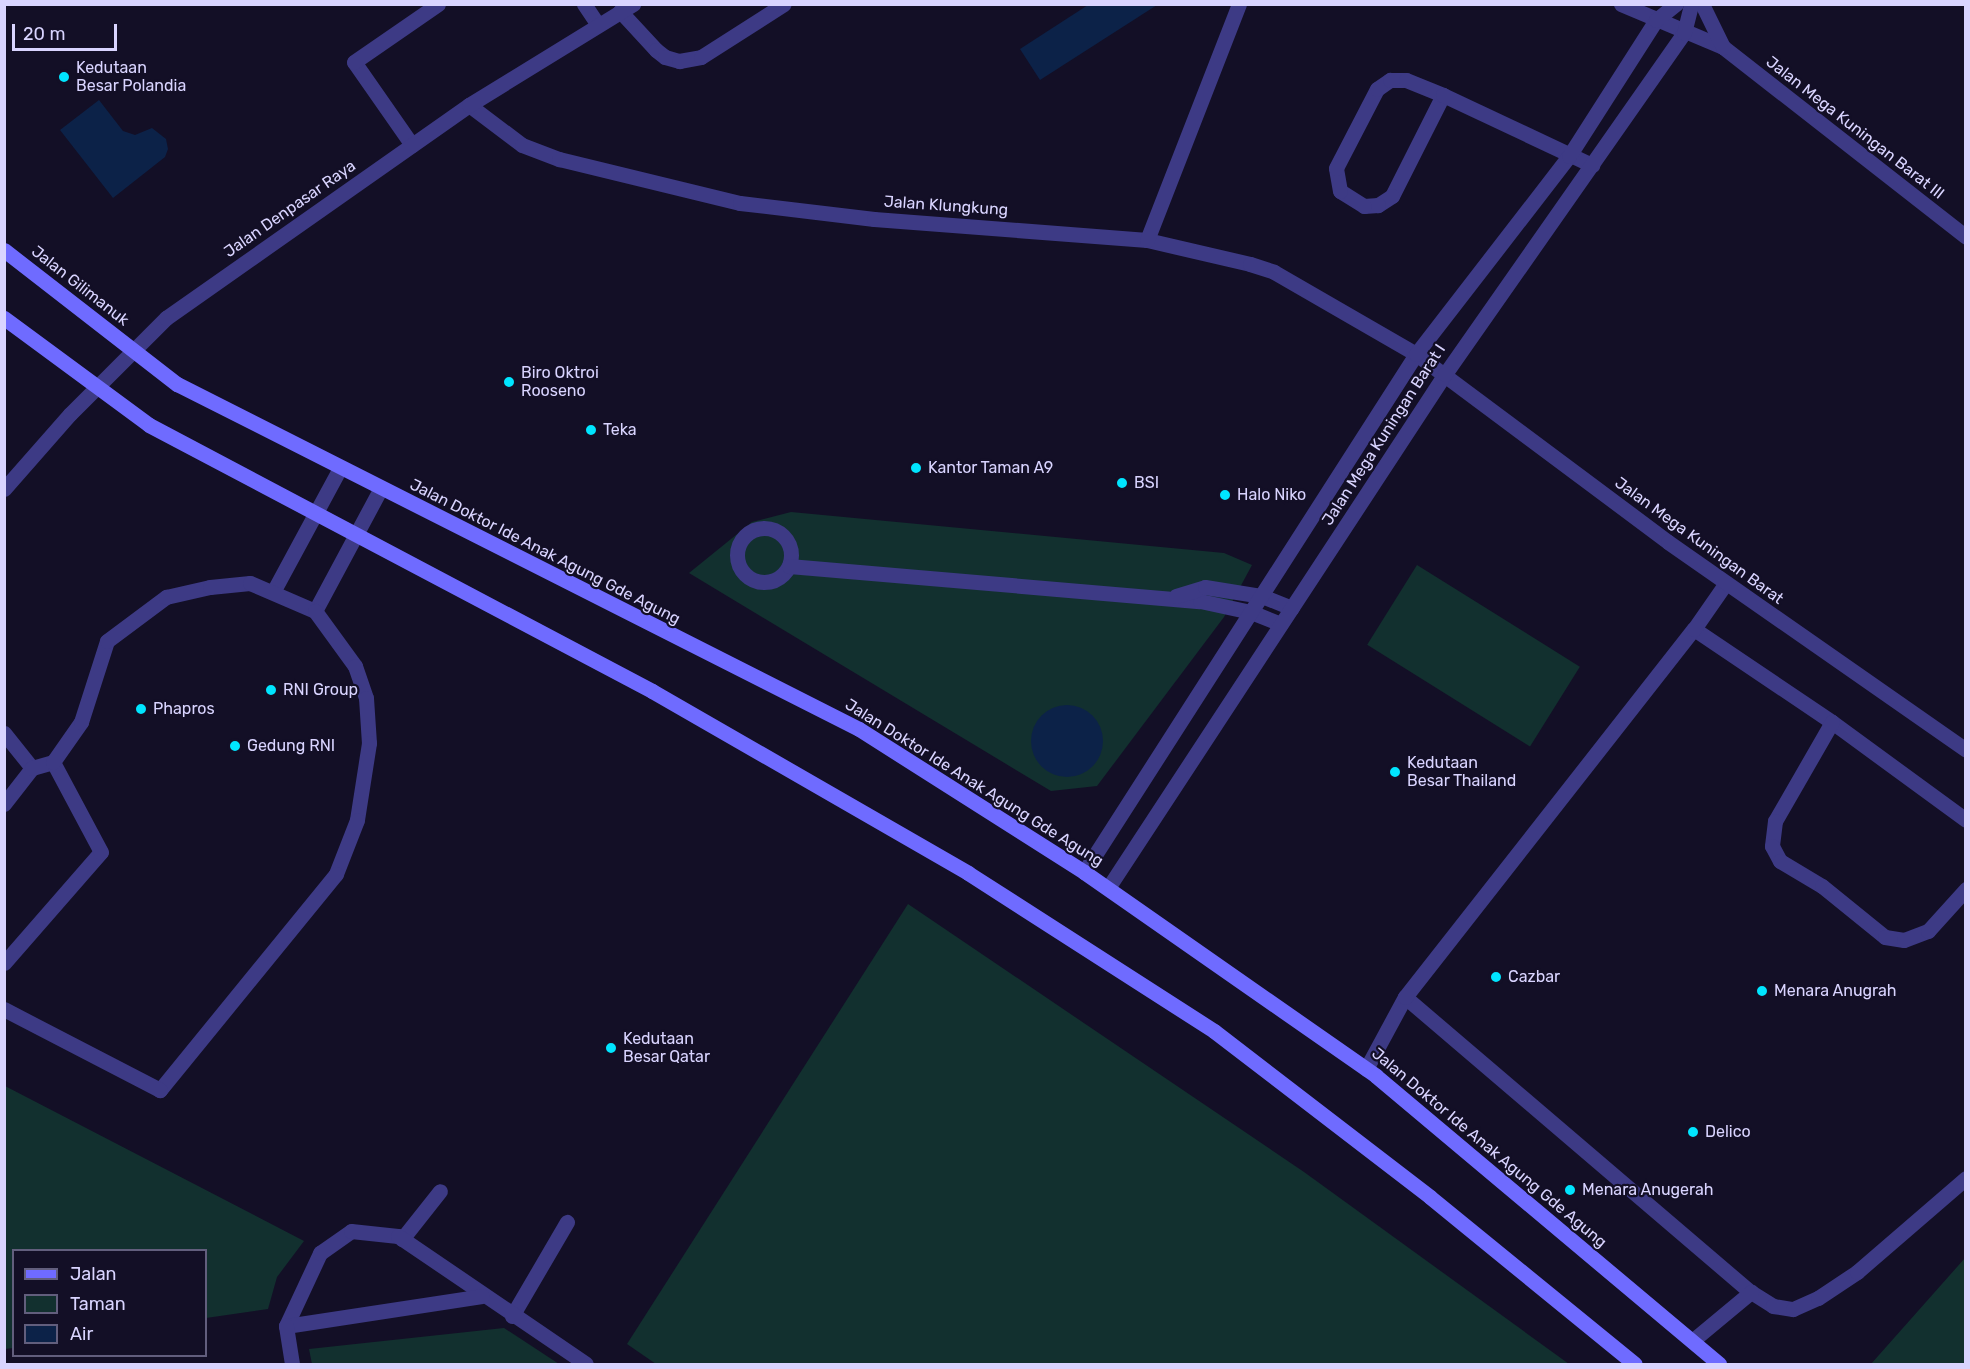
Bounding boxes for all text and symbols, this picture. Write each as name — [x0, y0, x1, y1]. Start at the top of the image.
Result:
scale bar — [15, 12, 120, 50]
text: 20 m — [23, 23, 65, 45]
street label: Jalan Mega Kuningan Barat III — [1762, 52, 1948, 204]
place label: Kedutaan Besar Polandia — [76, 58, 187, 96]
marker: Kedutaan Besar Polandia — [57, 70, 71, 84]
street label: Jalan Denpasar Raya — [220, 156, 360, 262]
street label: Jalan Klungkung — [883, 192, 1009, 220]
street label: Jalan Gilimanuk — [27, 242, 133, 330]
street label: Jalan Mega Kuningan Barat I — [1318, 341, 1450, 529]
place label: Biro Oktroi Rooseno — [521, 363, 599, 401]
marker: Biro Oktroi Rooseno — [502, 375, 516, 389]
place label: Teka — [603, 420, 637, 440]
marker: Teka — [584, 423, 598, 437]
place label: Kantor Taman A9 — [928, 458, 1054, 478]
marker: Kantor Taman A9 — [909, 461, 923, 475]
place label: BSI — [1134, 473, 1159, 493]
street label: Jalan Mega Kuningan Barat — [1611, 473, 1787, 609]
street label: Jalan Doktor Ide Anak Agung Gde Agung — [406, 475, 684, 629]
marker: BSI — [1115, 476, 1129, 490]
place label: Halo Niko — [1237, 485, 1306, 505]
marker: Halo Niko — [1218, 488, 1232, 502]
place label: RNI Group — [283, 680, 358, 700]
marker: RNI Group — [264, 683, 278, 697]
street label: Jalan Doktor Ide Anak Agung Gde Agung — [841, 695, 1107, 871]
place label: Phapros — [153, 699, 215, 719]
marker: Phapros — [134, 702, 148, 716]
place label: Gedung RNI — [247, 736, 335, 756]
marker: Gedung RNI — [228, 739, 242, 753]
place label: Kedutaan Besar Thailand — [1407, 753, 1517, 791]
marker: Kedutaan Besar Thailand — [1388, 765, 1402, 779]
place label: Cazbar — [1508, 967, 1560, 987]
marker: Cazbar — [1489, 970, 1503, 984]
place label: Menara Anugrah — [1774, 981, 1897, 1001]
marker: Menara Anugrah — [1755, 984, 1769, 998]
place label: Kedutaan Besar Qatar — [623, 1029, 710, 1067]
marker: Kedutaan Besar Qatar — [604, 1041, 618, 1055]
street label: Jalan Doktor Ide Anak Agung Gde Agung — [1367, 1043, 1611, 1253]
place label: Delico — [1705, 1122, 1751, 1142]
marker: Delico — [1686, 1125, 1700, 1139]
place label: Menara Anugerah — [1582, 1180, 1714, 1200]
marker: Menara Anugerah — [1563, 1183, 1577, 1197]
legend — [12, 1249, 207, 1357]
text: Jalan — [70, 1263, 117, 1285]
text: Taman — [70, 1293, 126, 1315]
text: Air — [70, 1323, 93, 1345]

